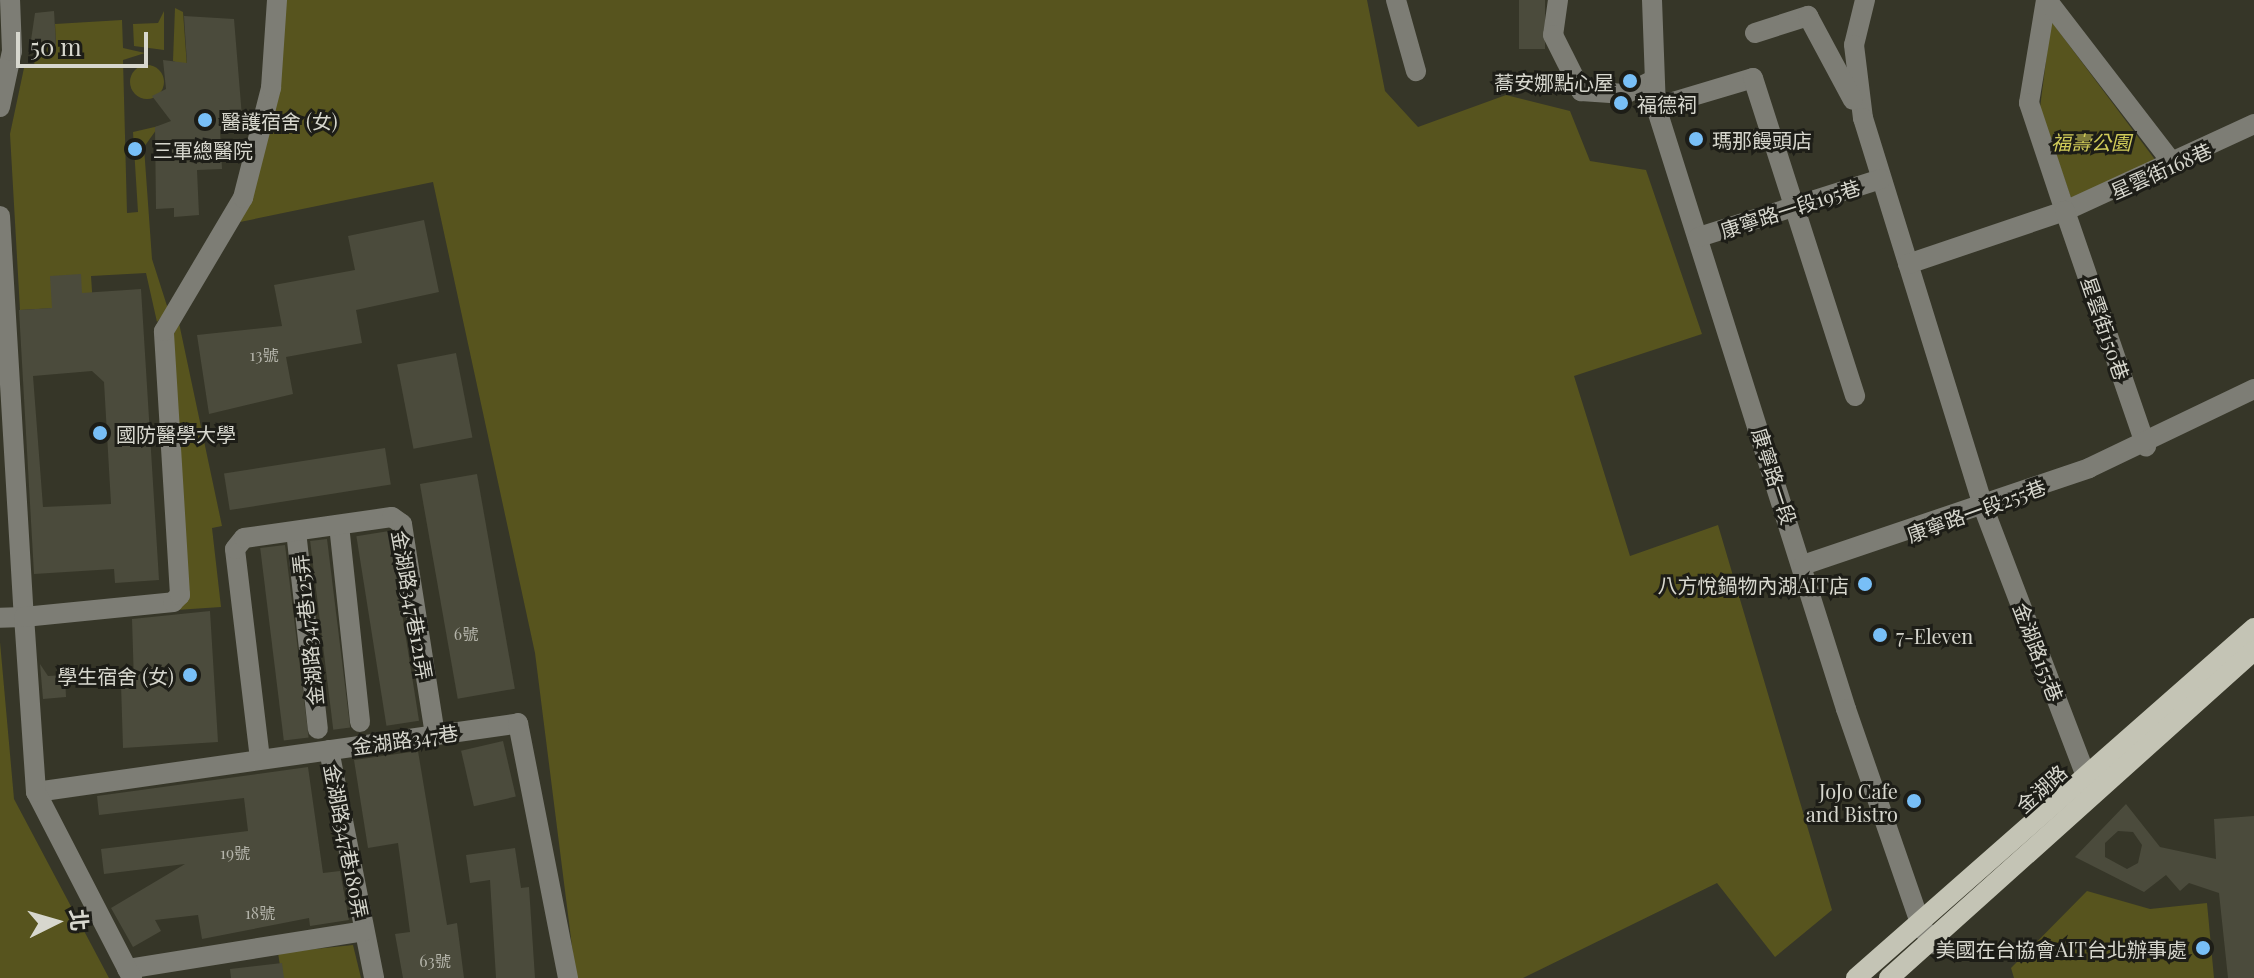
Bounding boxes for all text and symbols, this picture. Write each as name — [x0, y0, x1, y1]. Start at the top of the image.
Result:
scale bar — [20, 16, 152, 66]
text: 50 m — [30, 30, 82, 62]
place label: 蕎安娜點心屋 — [1494, 69, 1614, 93]
marker: 蕎安娜點心屋 — [1621, 72, 1639, 90]
place label: 福德祠 — [1637, 91, 1697, 115]
marker: 福德祠 — [1612, 94, 1630, 112]
place label: 醫護宿舍 (女) — [221, 108, 338, 132]
marker: 醫護宿舍 (女) — [196, 111, 214, 129]
place label: 瑪那饅頭店 — [1712, 127, 1812, 151]
park label: 福壽公園 — [2051, 129, 2131, 153]
marker: 瑪那饅頭店 — [1687, 130, 1705, 148]
place label: 三軍總醫院 — [153, 137, 253, 161]
street label: 星雲街168巷 — [2107, 137, 2215, 203]
marker: 三軍總醫院 — [124, 138, 146, 160]
street label: 康寧路一段195巷 — [1717, 174, 1863, 242]
street label: 星雲街150巷 — [2077, 273, 2135, 383]
house number: 13號 — [250, 345, 278, 365]
place label: 國防醫學大學 — [116, 421, 236, 445]
marker: 國防醫學大學 — [91, 424, 109, 442]
street label: 康寧路一段 — [1748, 425, 1802, 527]
street label: 康寧路一段255巷 — [1903, 474, 2049, 546]
street label: 金湖路347巷121弄 — [388, 528, 438, 682]
street label: 金湖路347巷125弄 — [287, 553, 327, 707]
place label: 八方悅鍋物內湖AIT店 — [1658, 572, 1849, 596]
marker: 八方悅鍋物內湖AIT店 — [1856, 575, 1874, 593]
street label: 金湖路155巷 — [2009, 599, 2069, 705]
place label: 7-Eleven — [1896, 623, 1973, 647]
house number: 6號 — [454, 624, 478, 644]
marker: 7-Eleven — [1871, 626, 1889, 644]
place label: 學生宿舍 (女) — [57, 663, 174, 687]
marker: 學生宿舍 (女) — [181, 666, 199, 684]
street label: 金湖路347巷 — [350, 720, 460, 758]
street label: 金湖路 — [2011, 759, 2071, 817]
street label: 金湖路347巷180弄 — [320, 762, 374, 920]
place label: JoJo Cafe and Bistro — [1806, 778, 1898, 825]
marker: JoJo Cafe and Bistro — [1905, 792, 1923, 810]
house number: 19號 — [220, 843, 250, 863]
north arrow — [16, 882, 96, 962]
house number: 18號 — [245, 903, 275, 923]
text: 北 — [64, 908, 96, 932]
place label: 美國在台協會AIT台北辦事處 — [1936, 936, 2187, 960]
marker: 美國在台協會AIT台北辦事處 — [2194, 939, 2212, 957]
house number: 63號 — [419, 951, 451, 971]

